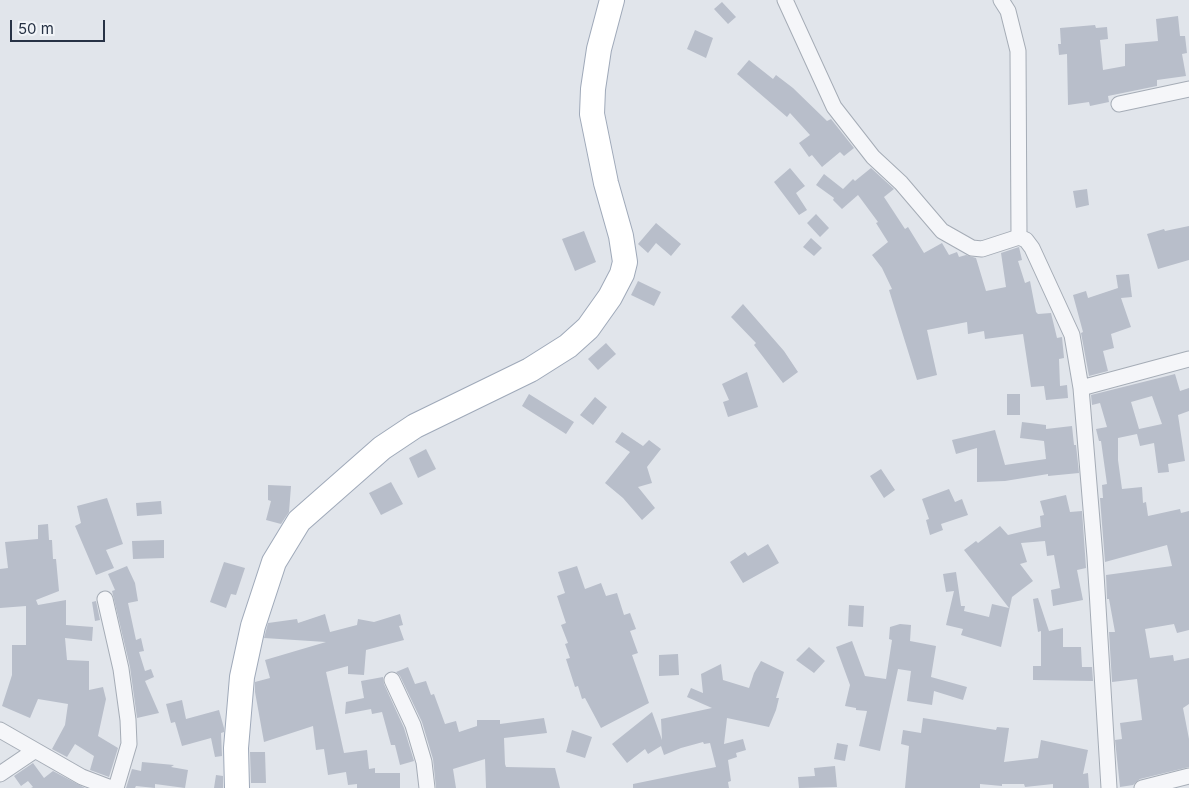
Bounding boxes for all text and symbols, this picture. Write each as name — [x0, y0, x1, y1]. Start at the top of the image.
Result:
scale bar — [12, 10, 108, 42]
text: 50 m — [18, 19, 54, 38]

